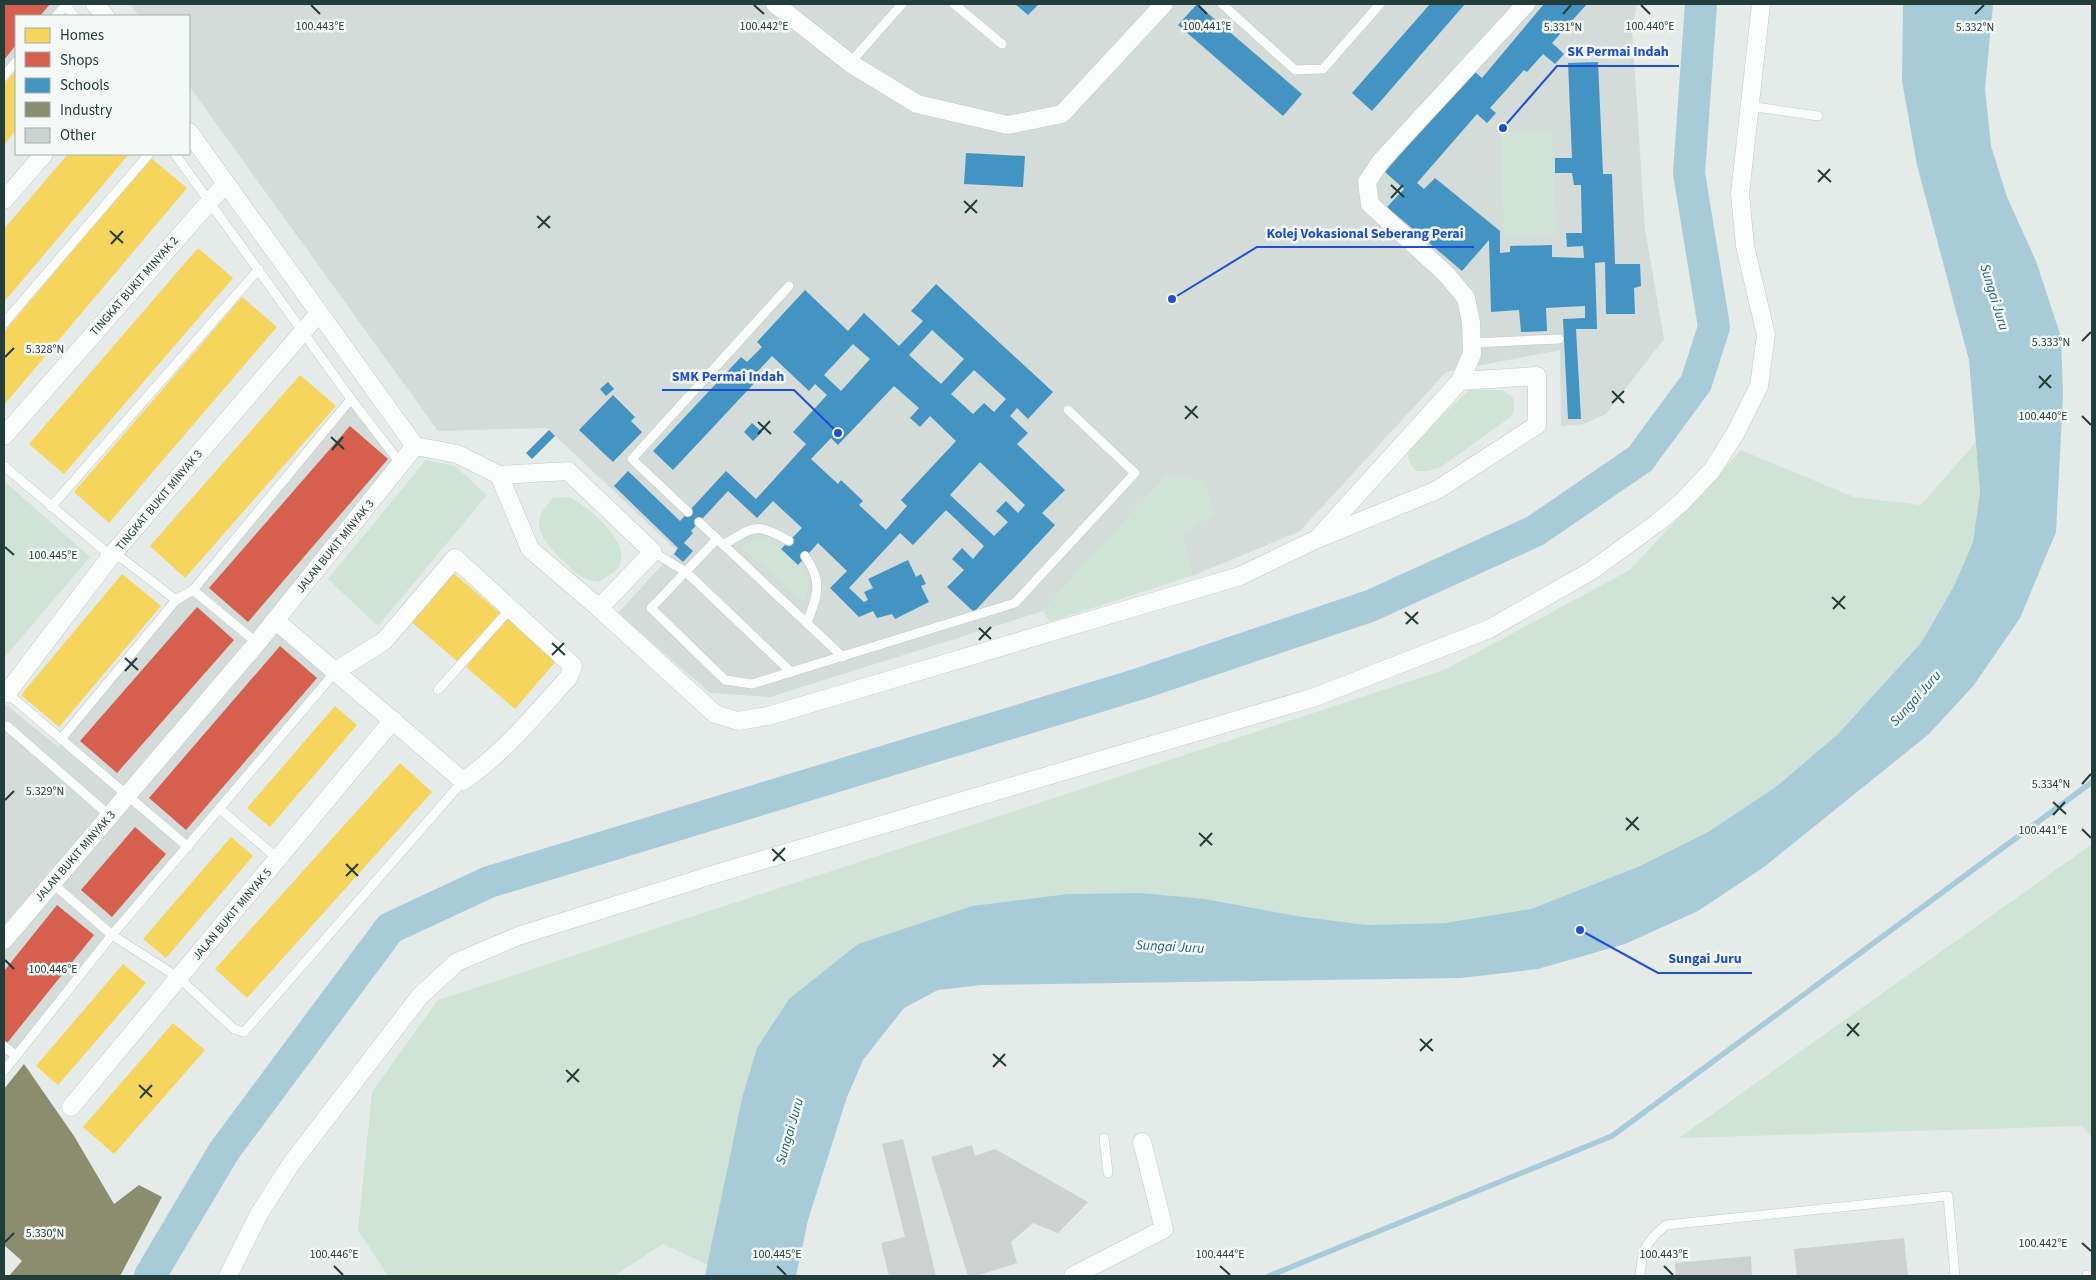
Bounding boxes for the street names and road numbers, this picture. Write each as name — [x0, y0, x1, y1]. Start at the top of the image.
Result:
street label: TINGKAT BUKIT MINYAK 2 — [86, 233, 182, 340]
street label: TINGKAT BUKIT MINYAK 3 — [112, 446, 207, 554]
street label: JALAN BUKIT MINYAK 3 — [292, 496, 378, 597]
street label: JALAN BUKIT MINYAK 3 — [31, 807, 120, 906]
street label: JALAN BUKIT MINYAK 5 — [189, 865, 276, 964]

